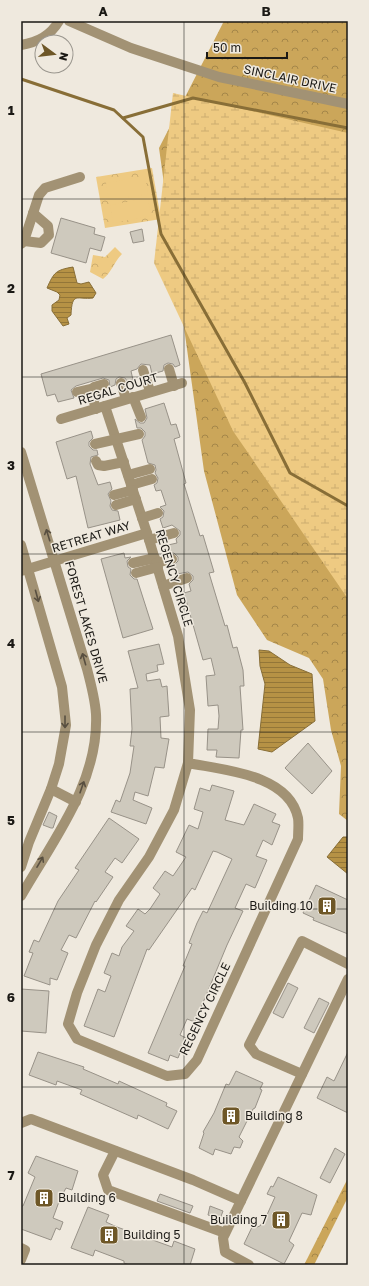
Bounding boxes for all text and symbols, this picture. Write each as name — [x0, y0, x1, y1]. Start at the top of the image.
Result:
text: A — [98, 3, 108, 19]
text: B — [261, 3, 271, 19]
north arrow — [34, 34, 74, 74]
scale bar — [207, 34, 287, 60]
text: 50 m — [213, 40, 241, 55]
text: N — [57, 51, 72, 62]
street label: SINCLAIR DRIVE — [242, 61, 338, 96]
text: 1 — [8, 102, 15, 118]
text: 2 — [7, 280, 15, 296]
street label: REGAL COURT — [76, 369, 160, 408]
text: 3 — [7, 457, 15, 473]
street label: RETREAT WAY — [50, 517, 132, 556]
street label: REGENCY CIRCLE — [153, 527, 196, 628]
one-way arrow — [43, 529, 51, 541]
street label: FOREST LAKES DRIVE — [62, 559, 111, 685]
one-way arrow — [33, 589, 41, 602]
text: 4 — [7, 635, 15, 651]
one-way arrow — [80, 653, 87, 666]
one-way arrow — [61, 715, 69, 728]
one-way arrow — [79, 781, 87, 793]
text: 5 — [7, 812, 15, 828]
one-way arrow — [37, 856, 45, 868]
building icon: Building 10 — [316, 895, 338, 917]
place label: Building 10 — [249, 898, 313, 913]
street label: REGENCY CIRCLE — [176, 960, 233, 1058]
text: 6 — [7, 989, 15, 1005]
building icon: Building 8 — [220, 1105, 242, 1127]
place label: Building 8 — [245, 1108, 303, 1123]
text: 7 — [7, 1167, 15, 1183]
building icon: Building 6 — [33, 1187, 55, 1209]
place label: Building 6 — [58, 1190, 116, 1205]
building icon: Building 7 — [270, 1209, 292, 1231]
place label: Building 7 — [210, 1212, 267, 1227]
building icon: Building 5 — [98, 1224, 120, 1246]
place label: Building 5 — [123, 1227, 181, 1242]

